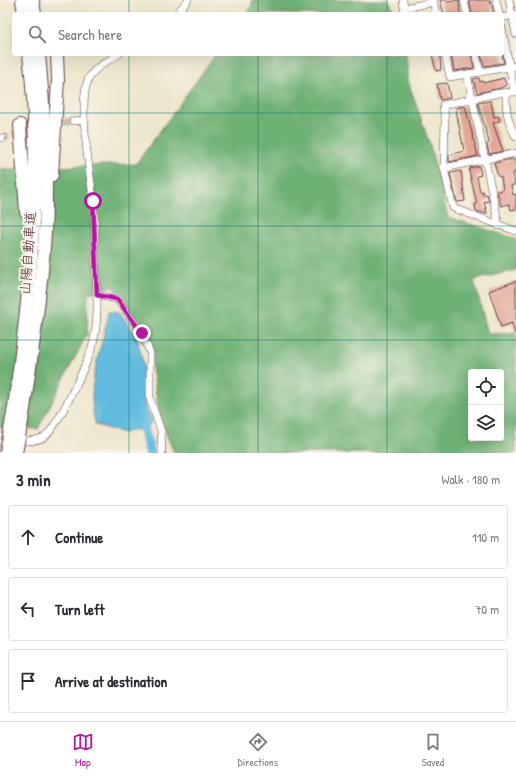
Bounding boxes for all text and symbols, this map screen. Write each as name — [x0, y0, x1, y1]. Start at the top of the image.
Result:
search box — [12, 12, 504, 56]
icon: search — [26, 23, 48, 45]
text: Search here — [58, 24, 122, 45]
route start — [84, 192, 102, 210]
street label: 山陽自動車道 — [15, 210, 39, 296]
route end — [133, 324, 151, 342]
map controls — [468, 369, 504, 441]
button: locate — [468, 369, 504, 405]
button: layers — [468, 405, 504, 441]
text: 3 min — [16, 468, 51, 491]
text: Walk · 180 m — [441, 470, 500, 488]
icon: ahead — [17, 526, 39, 548]
text: Continue — [55, 527, 103, 548]
text: 110 m — [472, 528, 499, 546]
icon: left — [17, 598, 39, 620]
text: Turn left — [55, 599, 105, 620]
text: 70 m — [475, 600, 499, 618]
icon: arrive — [17, 670, 39, 692]
text: Arrive at destination — [55, 671, 167, 692]
tab: Map — [72, 731, 94, 769]
tab: Directions — [238, 731, 278, 769]
tab: Saved — [422, 731, 444, 769]

